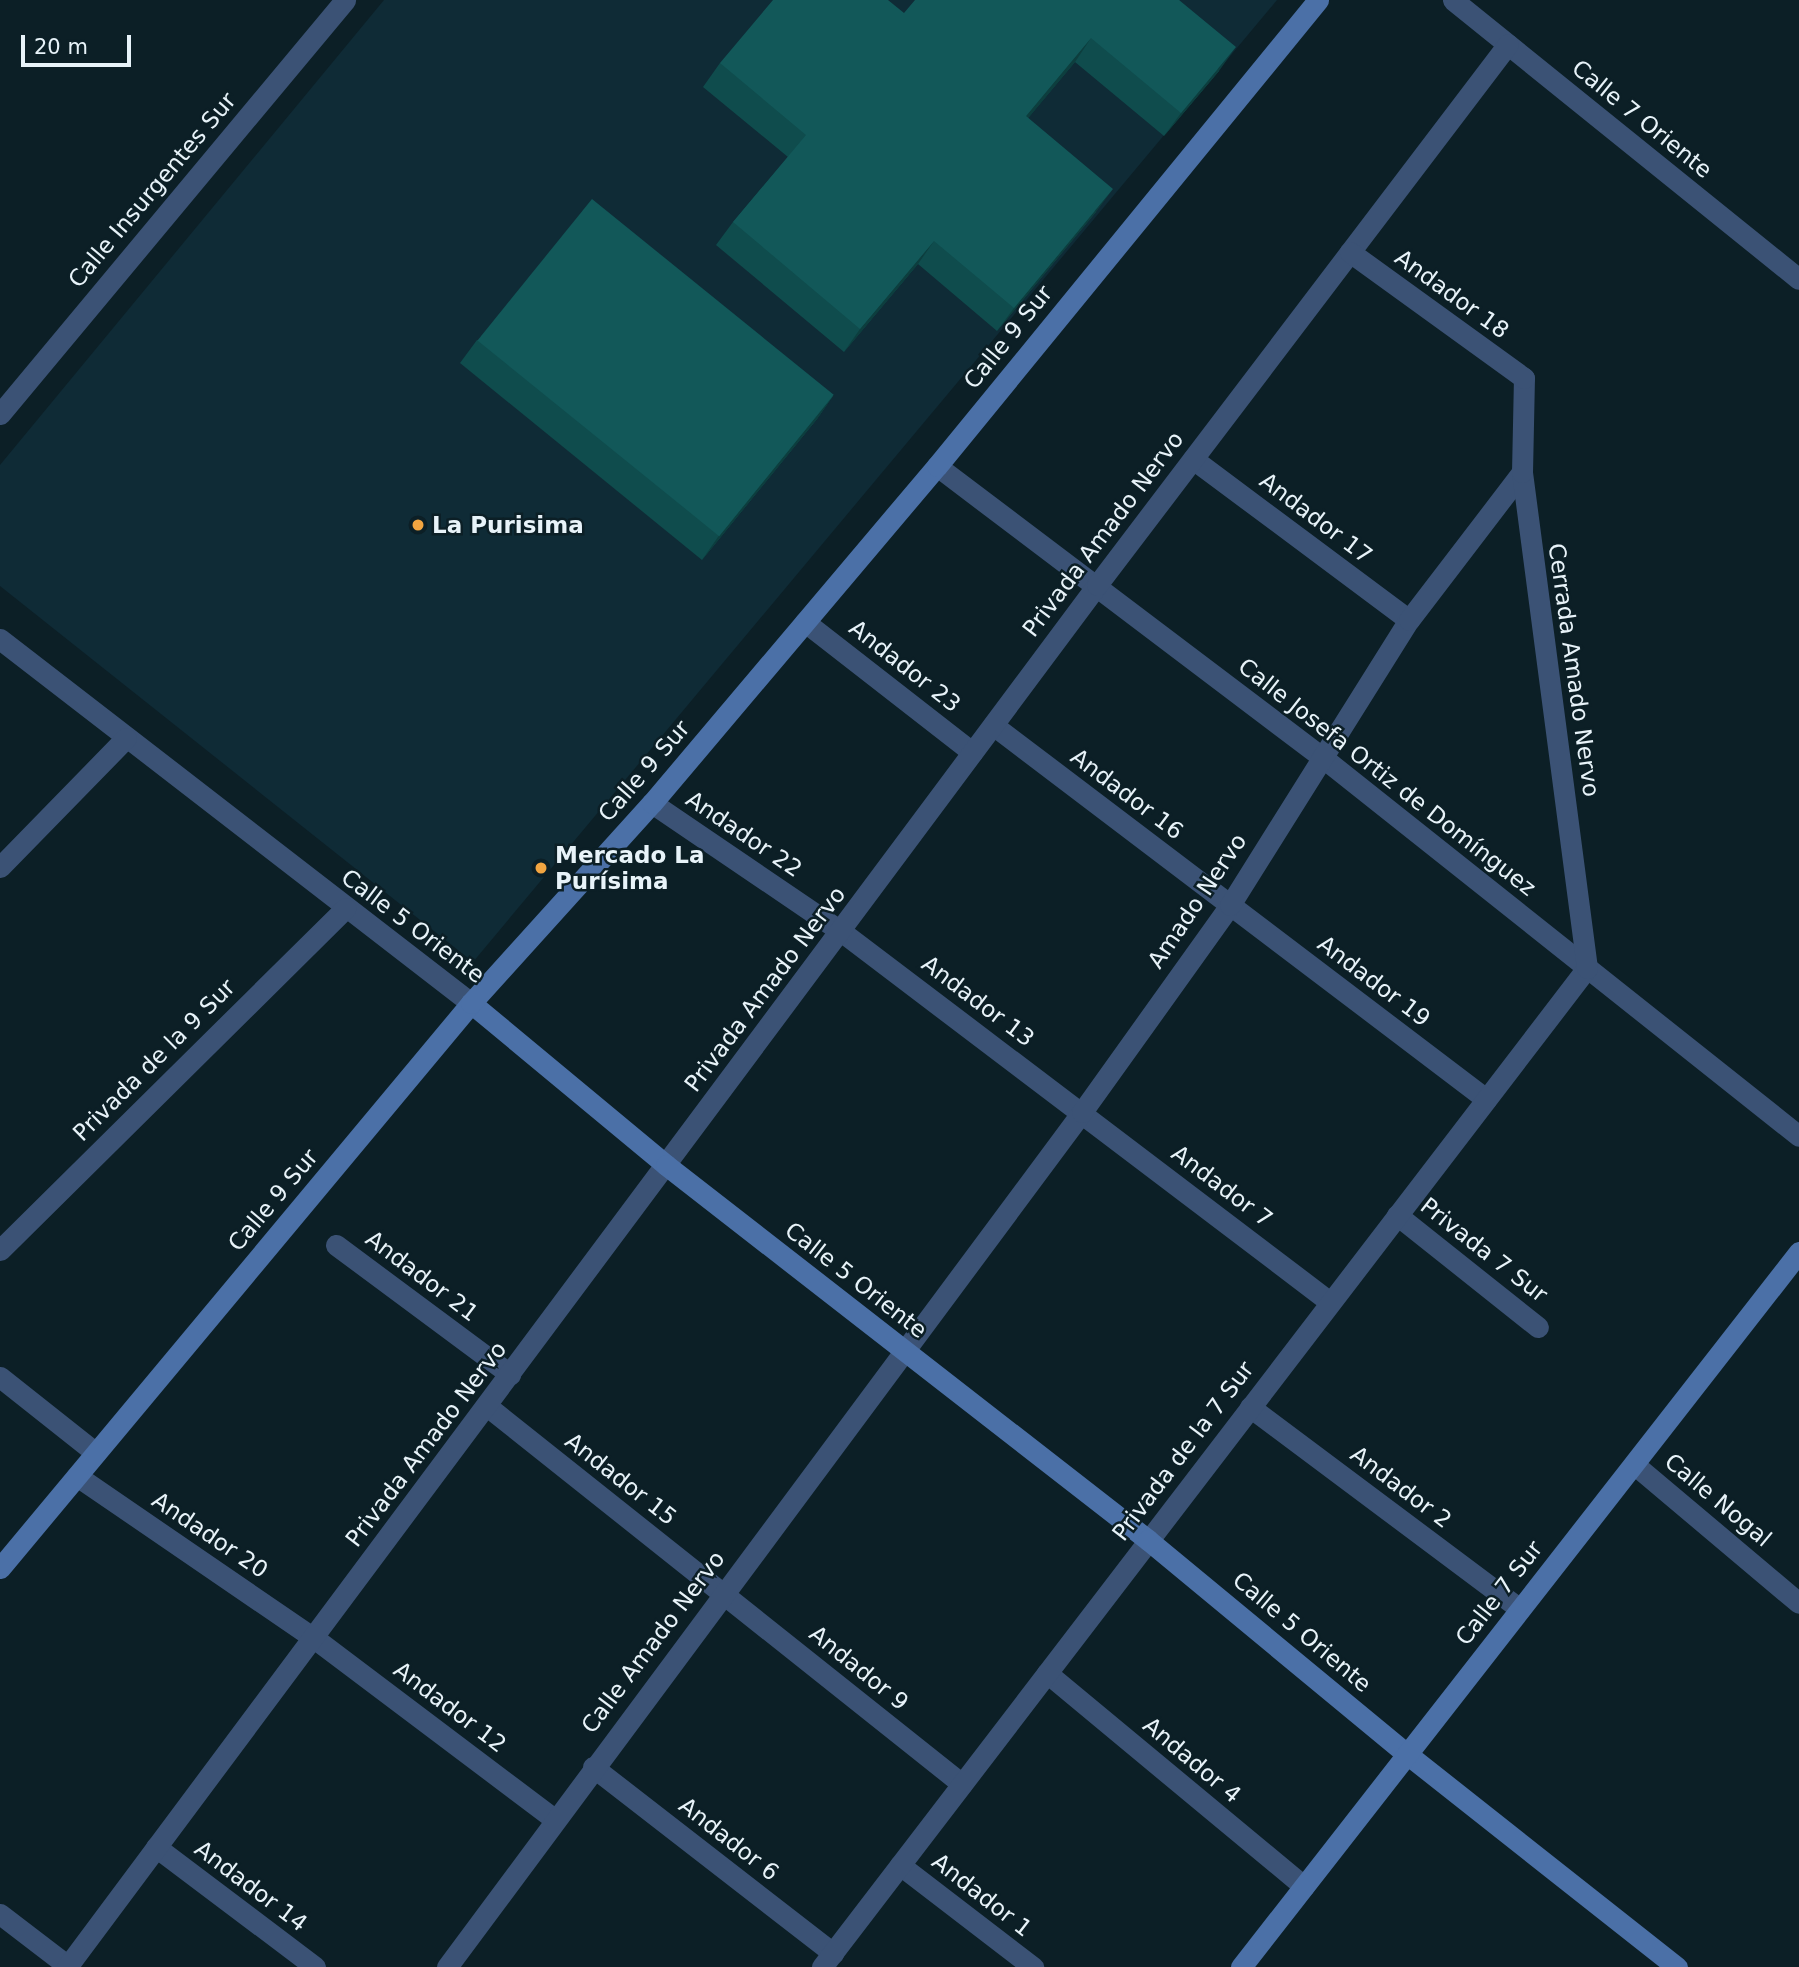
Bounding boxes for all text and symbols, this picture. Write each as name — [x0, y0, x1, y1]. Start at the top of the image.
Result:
scale bar — [24, 21, 135, 65]
text: 20 m — [34, 35, 88, 59]
street label: Calle 7 Oriente — [1566, 54, 1718, 184]
street label: Calle Insurgentes Sur — [62, 87, 242, 293]
street label: Andador 18 — [1390, 244, 1514, 344]
street label: Calle 9 Sur — [958, 280, 1058, 394]
street label: Privada Amado Nervo — [1017, 426, 1189, 642]
street label: Andador 17 — [1254, 467, 1378, 569]
place label: La Purisima — [432, 511, 584, 539]
marker: La Purisima — [410, 517, 426, 533]
street label: Cerrada Amado Nervo — [1543, 542, 1605, 798]
street label: Andador 23 — [844, 614, 966, 718]
street label: Calle Josefa Ortiz de Domínguez — [1233, 652, 1541, 902]
street label: Calle 9 Sur — [593, 715, 695, 827]
street label: Andador 16 — [1065, 743, 1189, 845]
street label: Andador 22 — [681, 785, 807, 883]
street label: Amado Nervo — [1142, 828, 1252, 974]
place label: Mercado La Purísima — [555, 841, 704, 895]
marker: Mercado La Purísima — [533, 860, 549, 876]
street label: Calle 5 Oriente — [336, 863, 490, 989]
street label: Privada Amado Nervo — [679, 881, 851, 1097]
street label: Andador 19 — [1312, 930, 1436, 1032]
street label: Andador 13 — [916, 950, 1040, 1052]
street label: Privada de la 9 Sur — [67, 973, 241, 1147]
street label: Andador 7 — [1166, 1139, 1278, 1233]
street label: Calle 9 Sur — [222, 1143, 324, 1257]
street label: Privada 7 Sur — [1415, 1192, 1553, 1308]
street label: Calle 5 Oriente — [780, 1216, 932, 1344]
street label: Andador 21 — [360, 1225, 484, 1327]
street label: Privada Amado Nervo — [340, 1336, 512, 1552]
street label: Privada de la 7 Sur — [1107, 1356, 1259, 1546]
street label: Andador 15 — [560, 1427, 682, 1531]
street label: Andador 2 — [1345, 1440, 1457, 1534]
street label: Calle Nogal — [1659, 1447, 1777, 1553]
street label: Andador 20 — [147, 1486, 273, 1584]
street label: Calle 7 Sur — [1450, 1535, 1548, 1651]
street label: Calle Amado Nervo — [575, 1545, 731, 1739]
street label: Calle 5 Oriente — [1227, 1566, 1377, 1698]
street label: Andador 9 — [804, 1620, 914, 1716]
street label: Andador 12 — [388, 1656, 512, 1758]
street label: Andador 4 — [1138, 1711, 1246, 1809]
street label: Andador 6 — [674, 1791, 784, 1887]
street label: Andador 14 — [189, 1835, 313, 1937]
street label: Andador 1 — [927, 1847, 1037, 1943]

